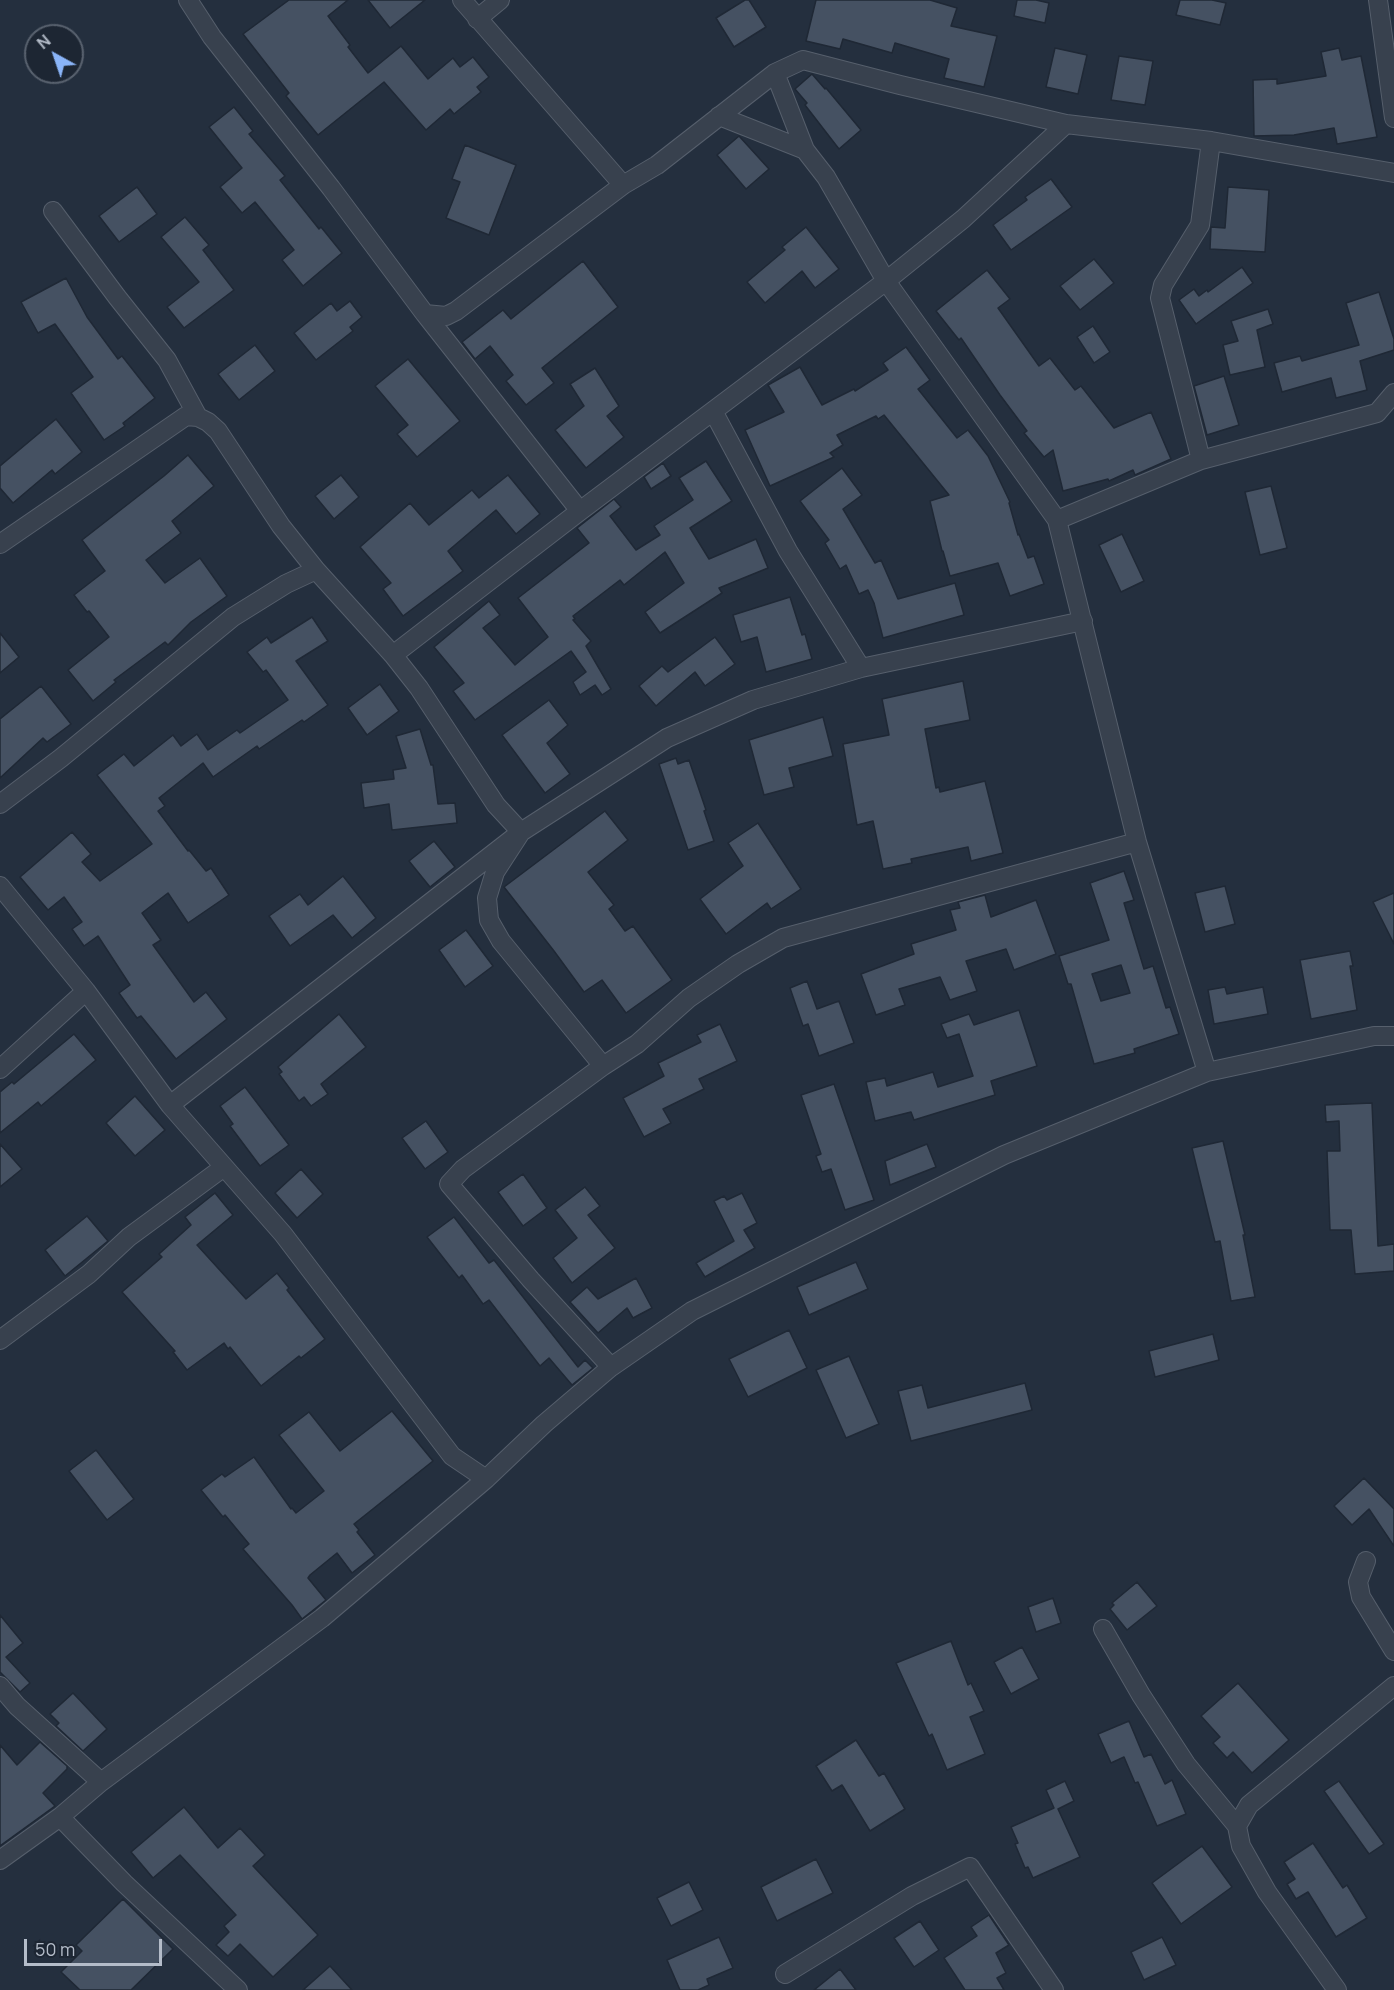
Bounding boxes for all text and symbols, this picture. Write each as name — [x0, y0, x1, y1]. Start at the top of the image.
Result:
north arrow — [24, 24, 84, 84]
text: N — [32, 30, 55, 54]
scale bar — [27, 1927, 165, 1965]
text: 50 m — [35, 1937, 75, 1961]

